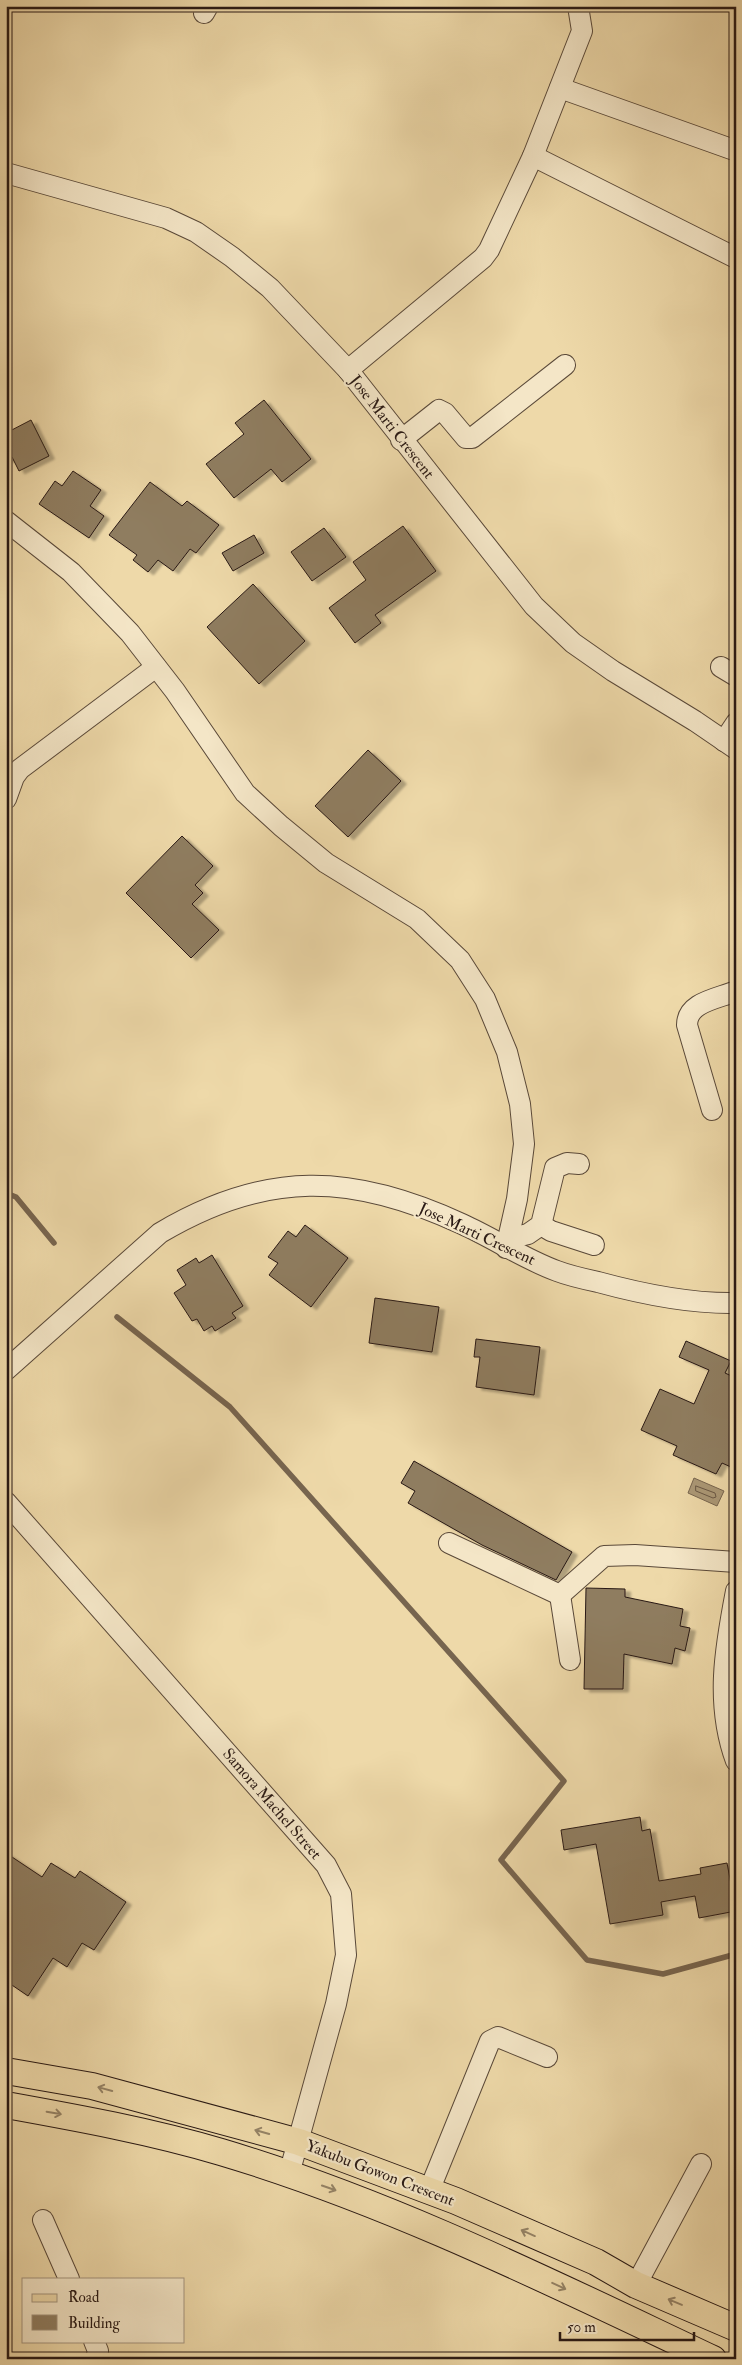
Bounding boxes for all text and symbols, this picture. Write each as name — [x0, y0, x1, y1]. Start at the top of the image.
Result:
street label: Jose Marti Crescent — [344, 370, 439, 484]
street label: Jose Marti Crescent — [414, 1198, 538, 1271]
street label: Samora Machel Street — [218, 1744, 326, 1864]
one-way arrow — [98, 2084, 114, 2093]
one-way arrow — [46, 2109, 62, 2119]
one-way arrow — [254, 2126, 270, 2136]
street label: Yakubu Gowon Crescent — [303, 2135, 457, 2211]
one-way arrow — [321, 2184, 337, 2194]
one-way arrow — [521, 2227, 536, 2237]
legend — [22, 2278, 185, 2342]
one-way arrow — [551, 2282, 566, 2291]
text: Road — [68, 2288, 100, 2307]
one-way arrow — [668, 2296, 683, 2306]
scale bar — [560, 2310, 693, 2342]
text: Building — [68, 2314, 120, 2333]
text: 50 m — [567, 2318, 596, 2337]

